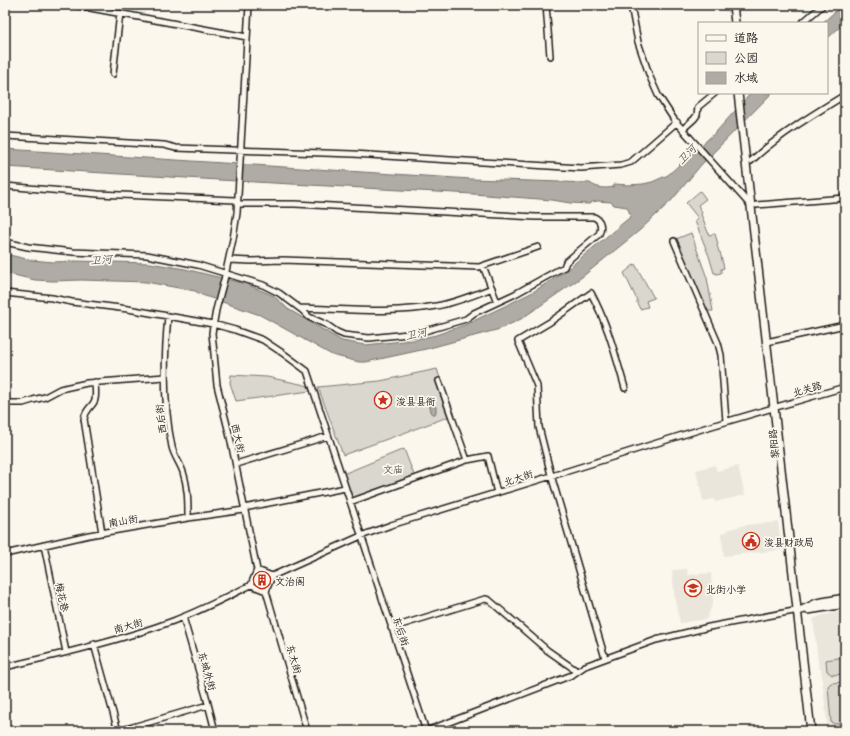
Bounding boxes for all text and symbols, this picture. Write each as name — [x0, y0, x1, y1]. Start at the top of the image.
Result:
legend — [698, 22, 828, 94]
text: 道路 — [734, 28, 758, 46]
text: 公园 — [734, 48, 758, 66]
text: 水域 — [734, 68, 758, 86]
water label: 卫河 — [672, 139, 701, 168]
water label: 卫河 — [89, 250, 115, 268]
water label: 卫河 — [403, 322, 431, 344]
street label: 北关路 — [791, 377, 823, 399]
place icon: 浚县县衙 — [373, 390, 393, 410]
place label: 浚县县衙 — [396, 393, 436, 408]
street label: 西后街 — [151, 403, 169, 435]
street label: 西大街 — [228, 422, 250, 454]
street label: 黎阳路 — [764, 428, 782, 460]
park label: 文庙 — [383, 461, 403, 476]
street label: 北大街 — [501, 465, 535, 489]
street label: 南山街 — [107, 510, 139, 530]
public building icon: 浚县财政局 — [741, 531, 761, 551]
place label: 浚县财政局 — [764, 534, 814, 549]
building icon: 文治阁 — [252, 570, 272, 590]
place label: 文治阁 — [275, 573, 305, 588]
school or university icon: 北街小学 — [683, 578, 703, 598]
street label: 梅花巷 — [53, 581, 74, 614]
place label: 北街小学 — [706, 581, 746, 596]
street label: 南大街 — [112, 614, 144, 636]
street label: 东后街 — [390, 614, 414, 648]
street label: 东大街 — [284, 643, 306, 675]
street label: 东城外街 — [195, 650, 221, 692]

